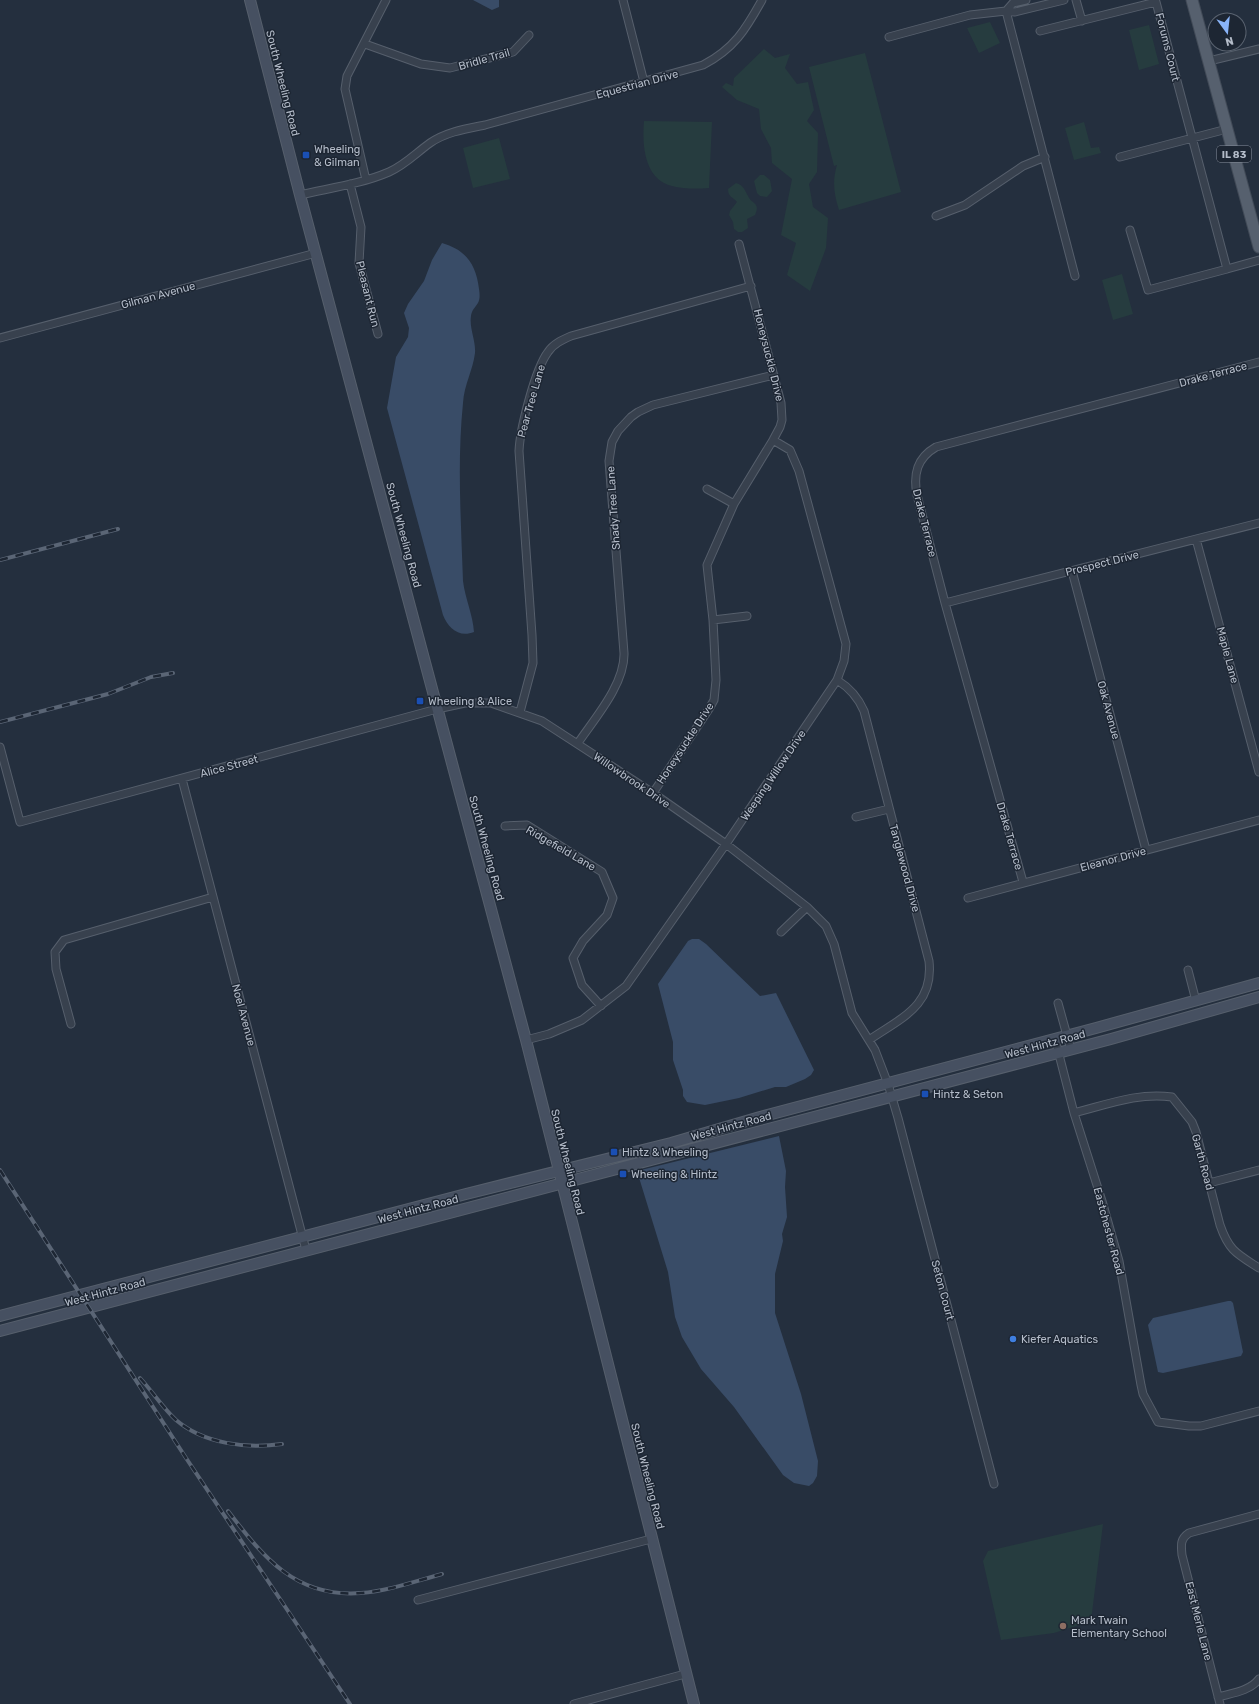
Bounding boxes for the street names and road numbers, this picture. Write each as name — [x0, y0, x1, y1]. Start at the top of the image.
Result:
street label: Forums Court — [1153, 11, 1182, 83]
street label: South Wheeling Road — [263, 29, 302, 137]
street label: Bridle Trail — [457, 46, 511, 73]
street label: Equestrian Drive — [595, 67, 680, 102]
road number: IL 83 — [1217, 146, 1251, 162]
street label: Pleasant Run — [353, 260, 382, 329]
street label: Gilman Avenue — [120, 279, 197, 312]
street label: Honeysuckle Drive — [751, 308, 786, 403]
street label: Drake Terrace — [1178, 359, 1249, 390]
street label: Pear Tree Lane — [515, 363, 548, 439]
street label: Shady Tree Lane — [604, 466, 623, 550]
street label: South Wheeling Road — [383, 481, 424, 589]
street label: Drake Terrace — [910, 488, 939, 559]
street label: Prospect Drive — [1064, 548, 1140, 579]
street label: Maple Lane — [1214, 625, 1241, 685]
street label: Oak Avenue — [1094, 679, 1123, 741]
street label: Honeysuckle Drive — [654, 700, 717, 787]
street label: Weeping Willow Drive — [738, 727, 809, 823]
street label: Willowbrook Drive — [591, 750, 673, 811]
street label: Alice Street — [199, 752, 260, 780]
street label: South Wheeling Road — [466, 794, 507, 902]
street label: Drake Terrace — [994, 801, 1025, 871]
street label: Ridgefield Lane — [524, 823, 598, 874]
street label: Tanglewood Drive — [887, 823, 922, 913]
street label: Eleanor Drive — [1079, 844, 1147, 875]
street label: Noel Avenue — [229, 983, 258, 1048]
street label: West Hintz Road — [1003, 1027, 1087, 1062]
street label: South Wheeling Road — [548, 1108, 587, 1216]
street label: West Hintz Road — [689, 1109, 773, 1144]
street label: Garth Road — [1189, 1133, 1216, 1192]
street label: Eastchester Road — [1091, 1186, 1126, 1276]
street label: West Hintz Road — [376, 1192, 460, 1227]
street label: Seton Court — [928, 1259, 957, 1322]
street label: West Hintz Road — [63, 1275, 147, 1310]
street label: South Wheeling Road — [628, 1422, 667, 1530]
street label: East Merle Lane — [1182, 1580, 1215, 1662]

